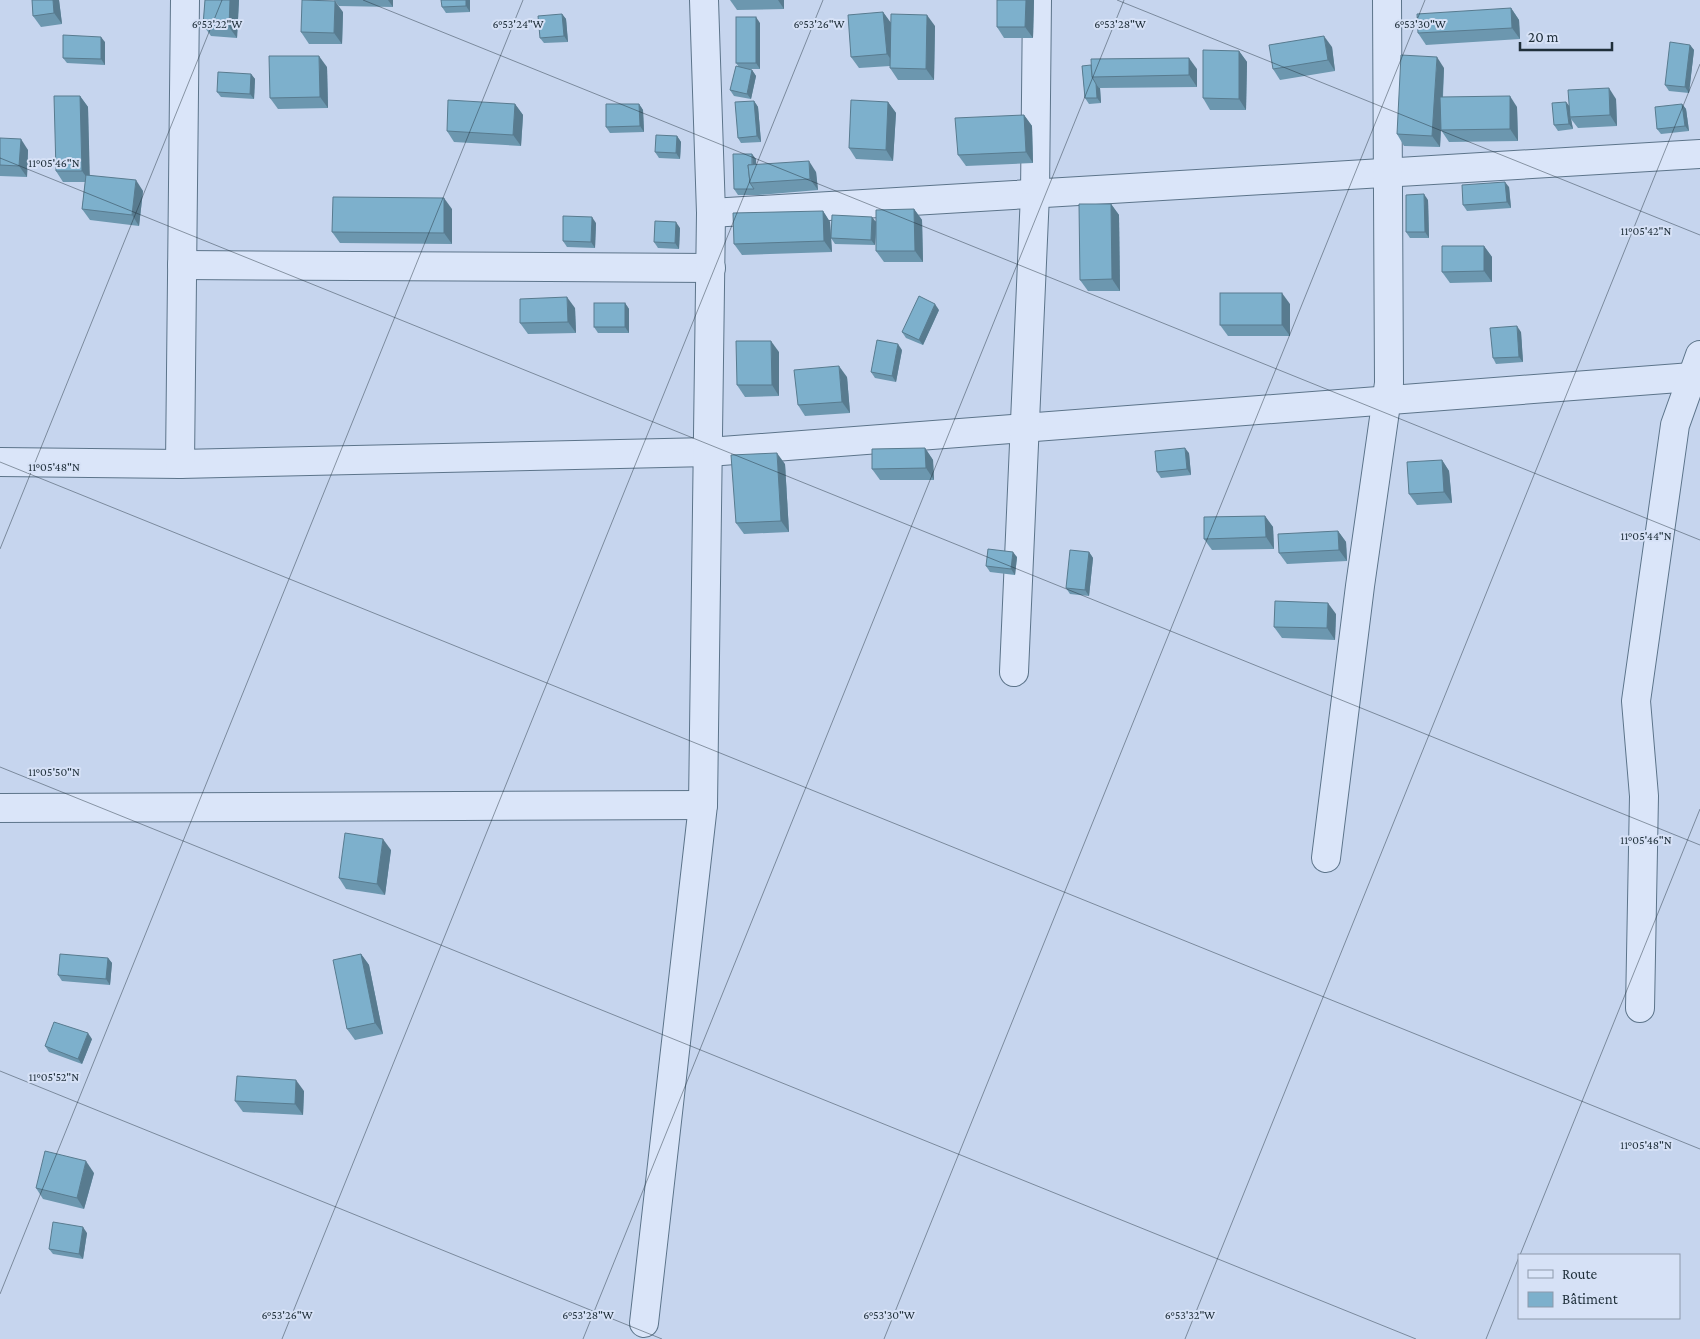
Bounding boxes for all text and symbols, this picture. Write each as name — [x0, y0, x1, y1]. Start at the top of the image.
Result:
text: 6°53'22"W — [192, 17, 242, 31]
text: 6°53'24"W — [493, 17, 543, 31]
text: 6°53'26"W — [793, 17, 845, 31]
text: 6°53'28"W — [1094, 17, 1146, 31]
text: 6°53'30"W — [1394, 17, 1446, 31]
scale bar — [1520, 20, 1612, 52]
text: 20 m — [1528, 29, 1559, 45]
text: 11°05'46"N — [28, 156, 80, 170]
text: 11°05'42"N — [1621, 224, 1671, 238]
text: 11°05'48"N — [28, 460, 80, 474]
text: 11°05'44"N — [1620, 529, 1672, 543]
text: 11°05'50"N — [28, 765, 80, 779]
text: 11°05'46"N — [1620, 833, 1672, 847]
text: 11°05'52"N — [29, 1070, 79, 1084]
text: 11°05'48"N — [1620, 1138, 1672, 1152]
legend — [1518, 1254, 1680, 1319]
text: Route — [1562, 1266, 1597, 1282]
text: Bâtiment — [1562, 1291, 1619, 1307]
text: 6°53'26"W — [261, 1308, 313, 1322]
text: 6°53'28"W — [562, 1308, 614, 1322]
text: 6°53'30"W — [863, 1308, 915, 1322]
text: 6°53'32"W — [1165, 1308, 1215, 1322]

